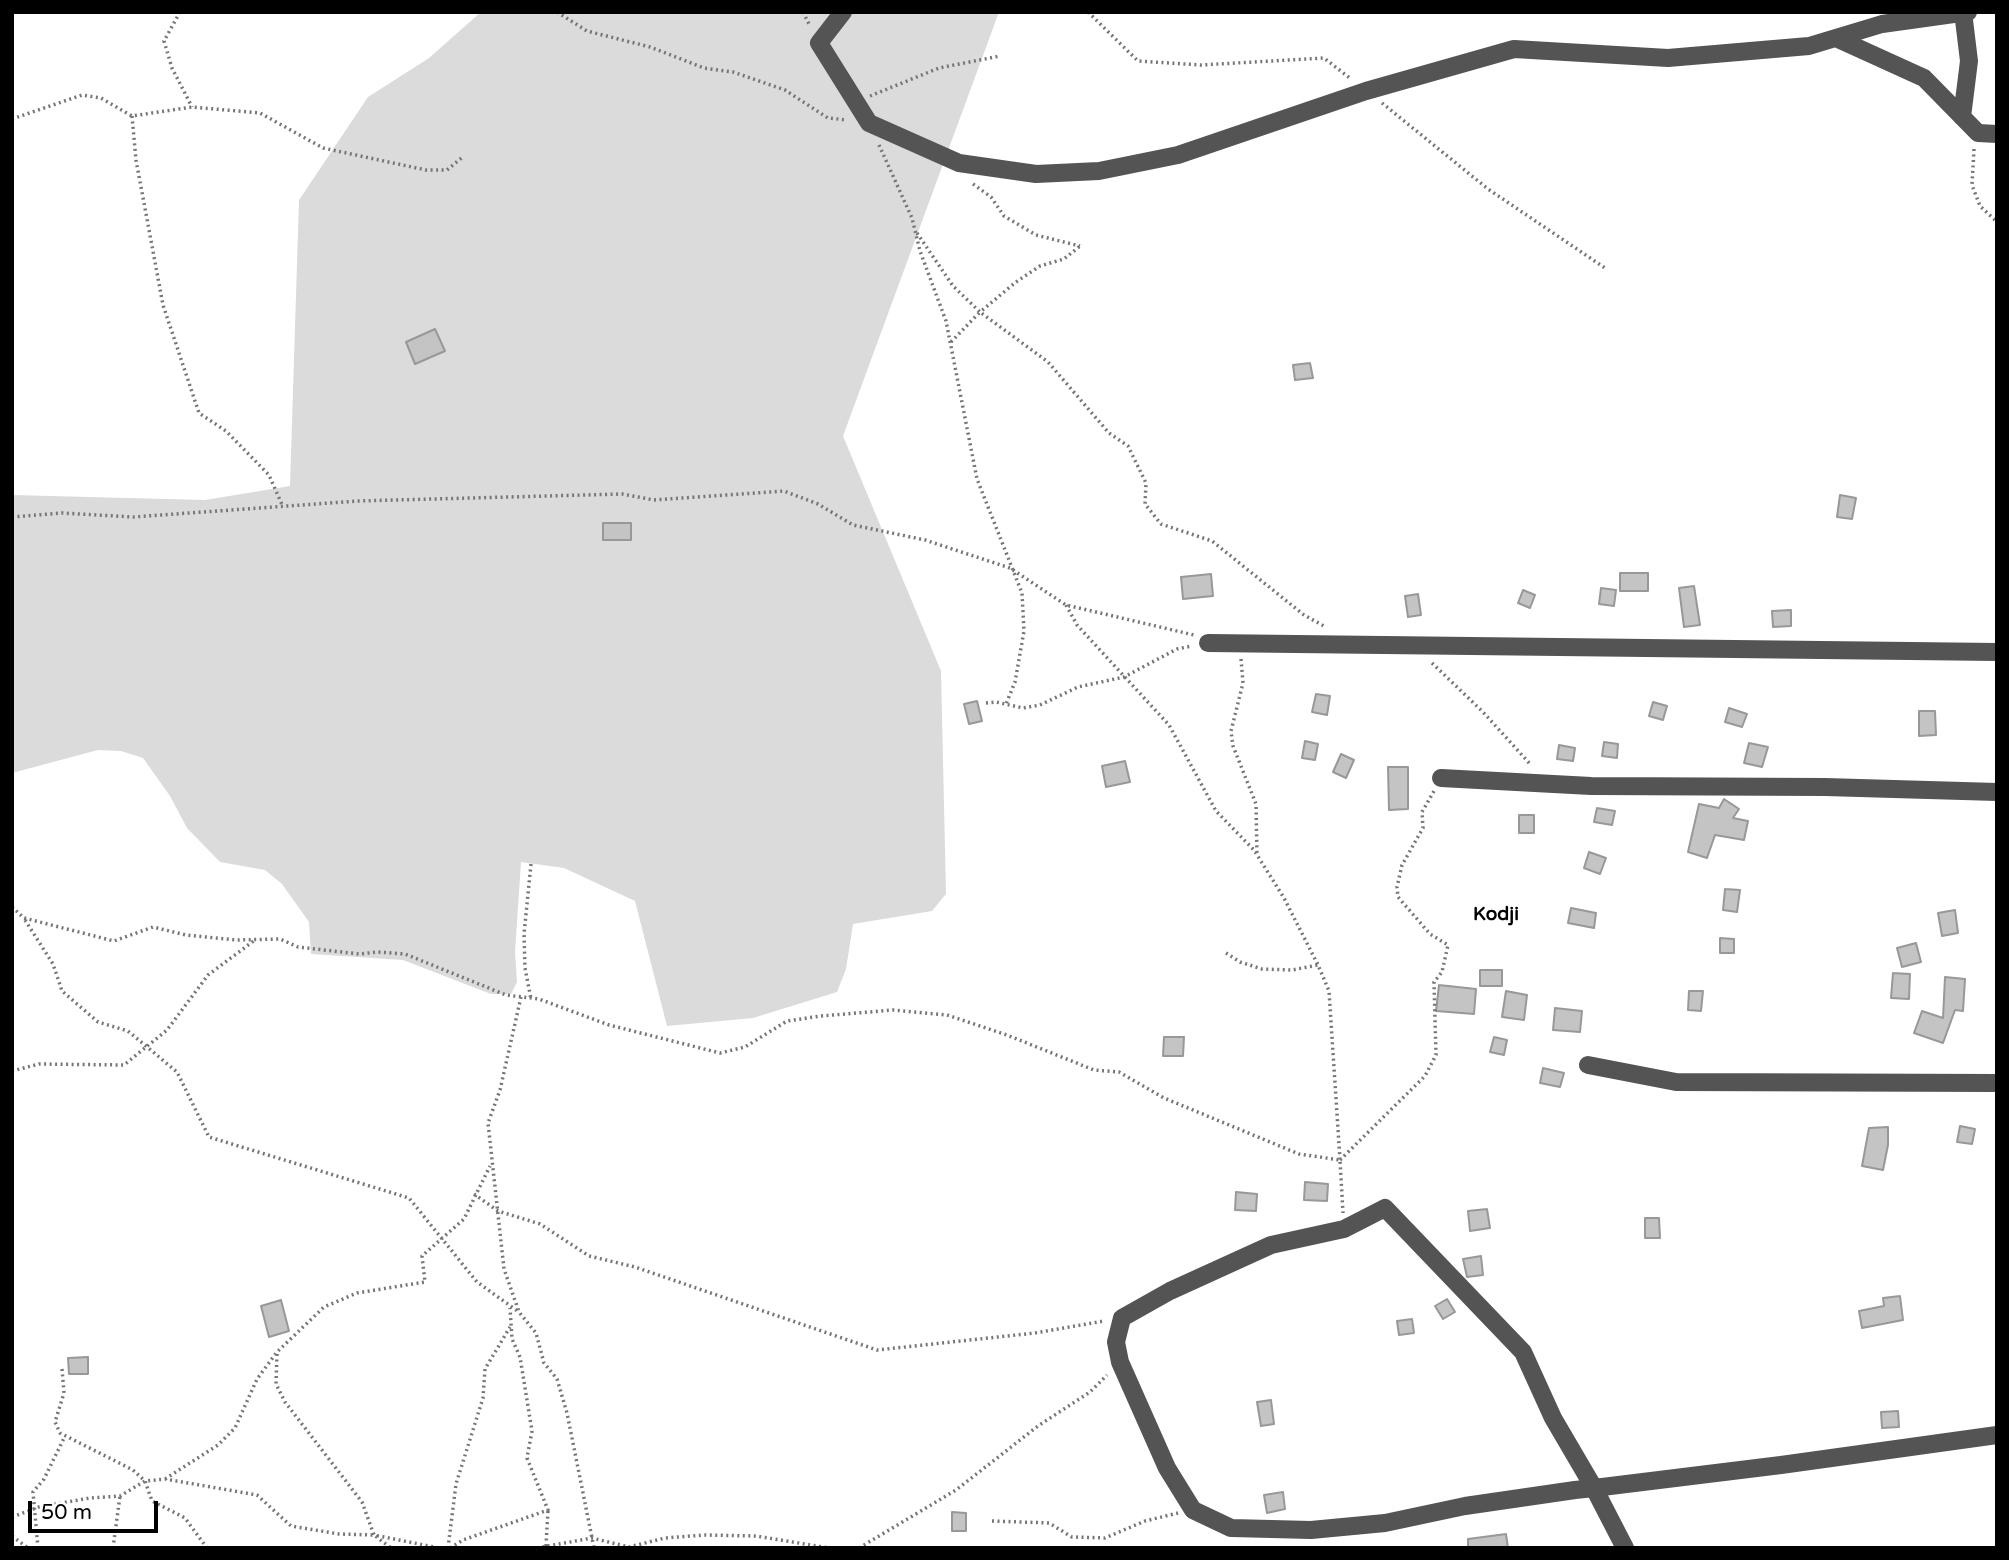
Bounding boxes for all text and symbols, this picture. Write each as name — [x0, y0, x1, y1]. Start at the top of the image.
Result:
district label: Kodji — [1473, 904, 1519, 926]
scale bar — [32, 1486, 161, 1530]
text: 50 m — [41, 1500, 92, 1525]

